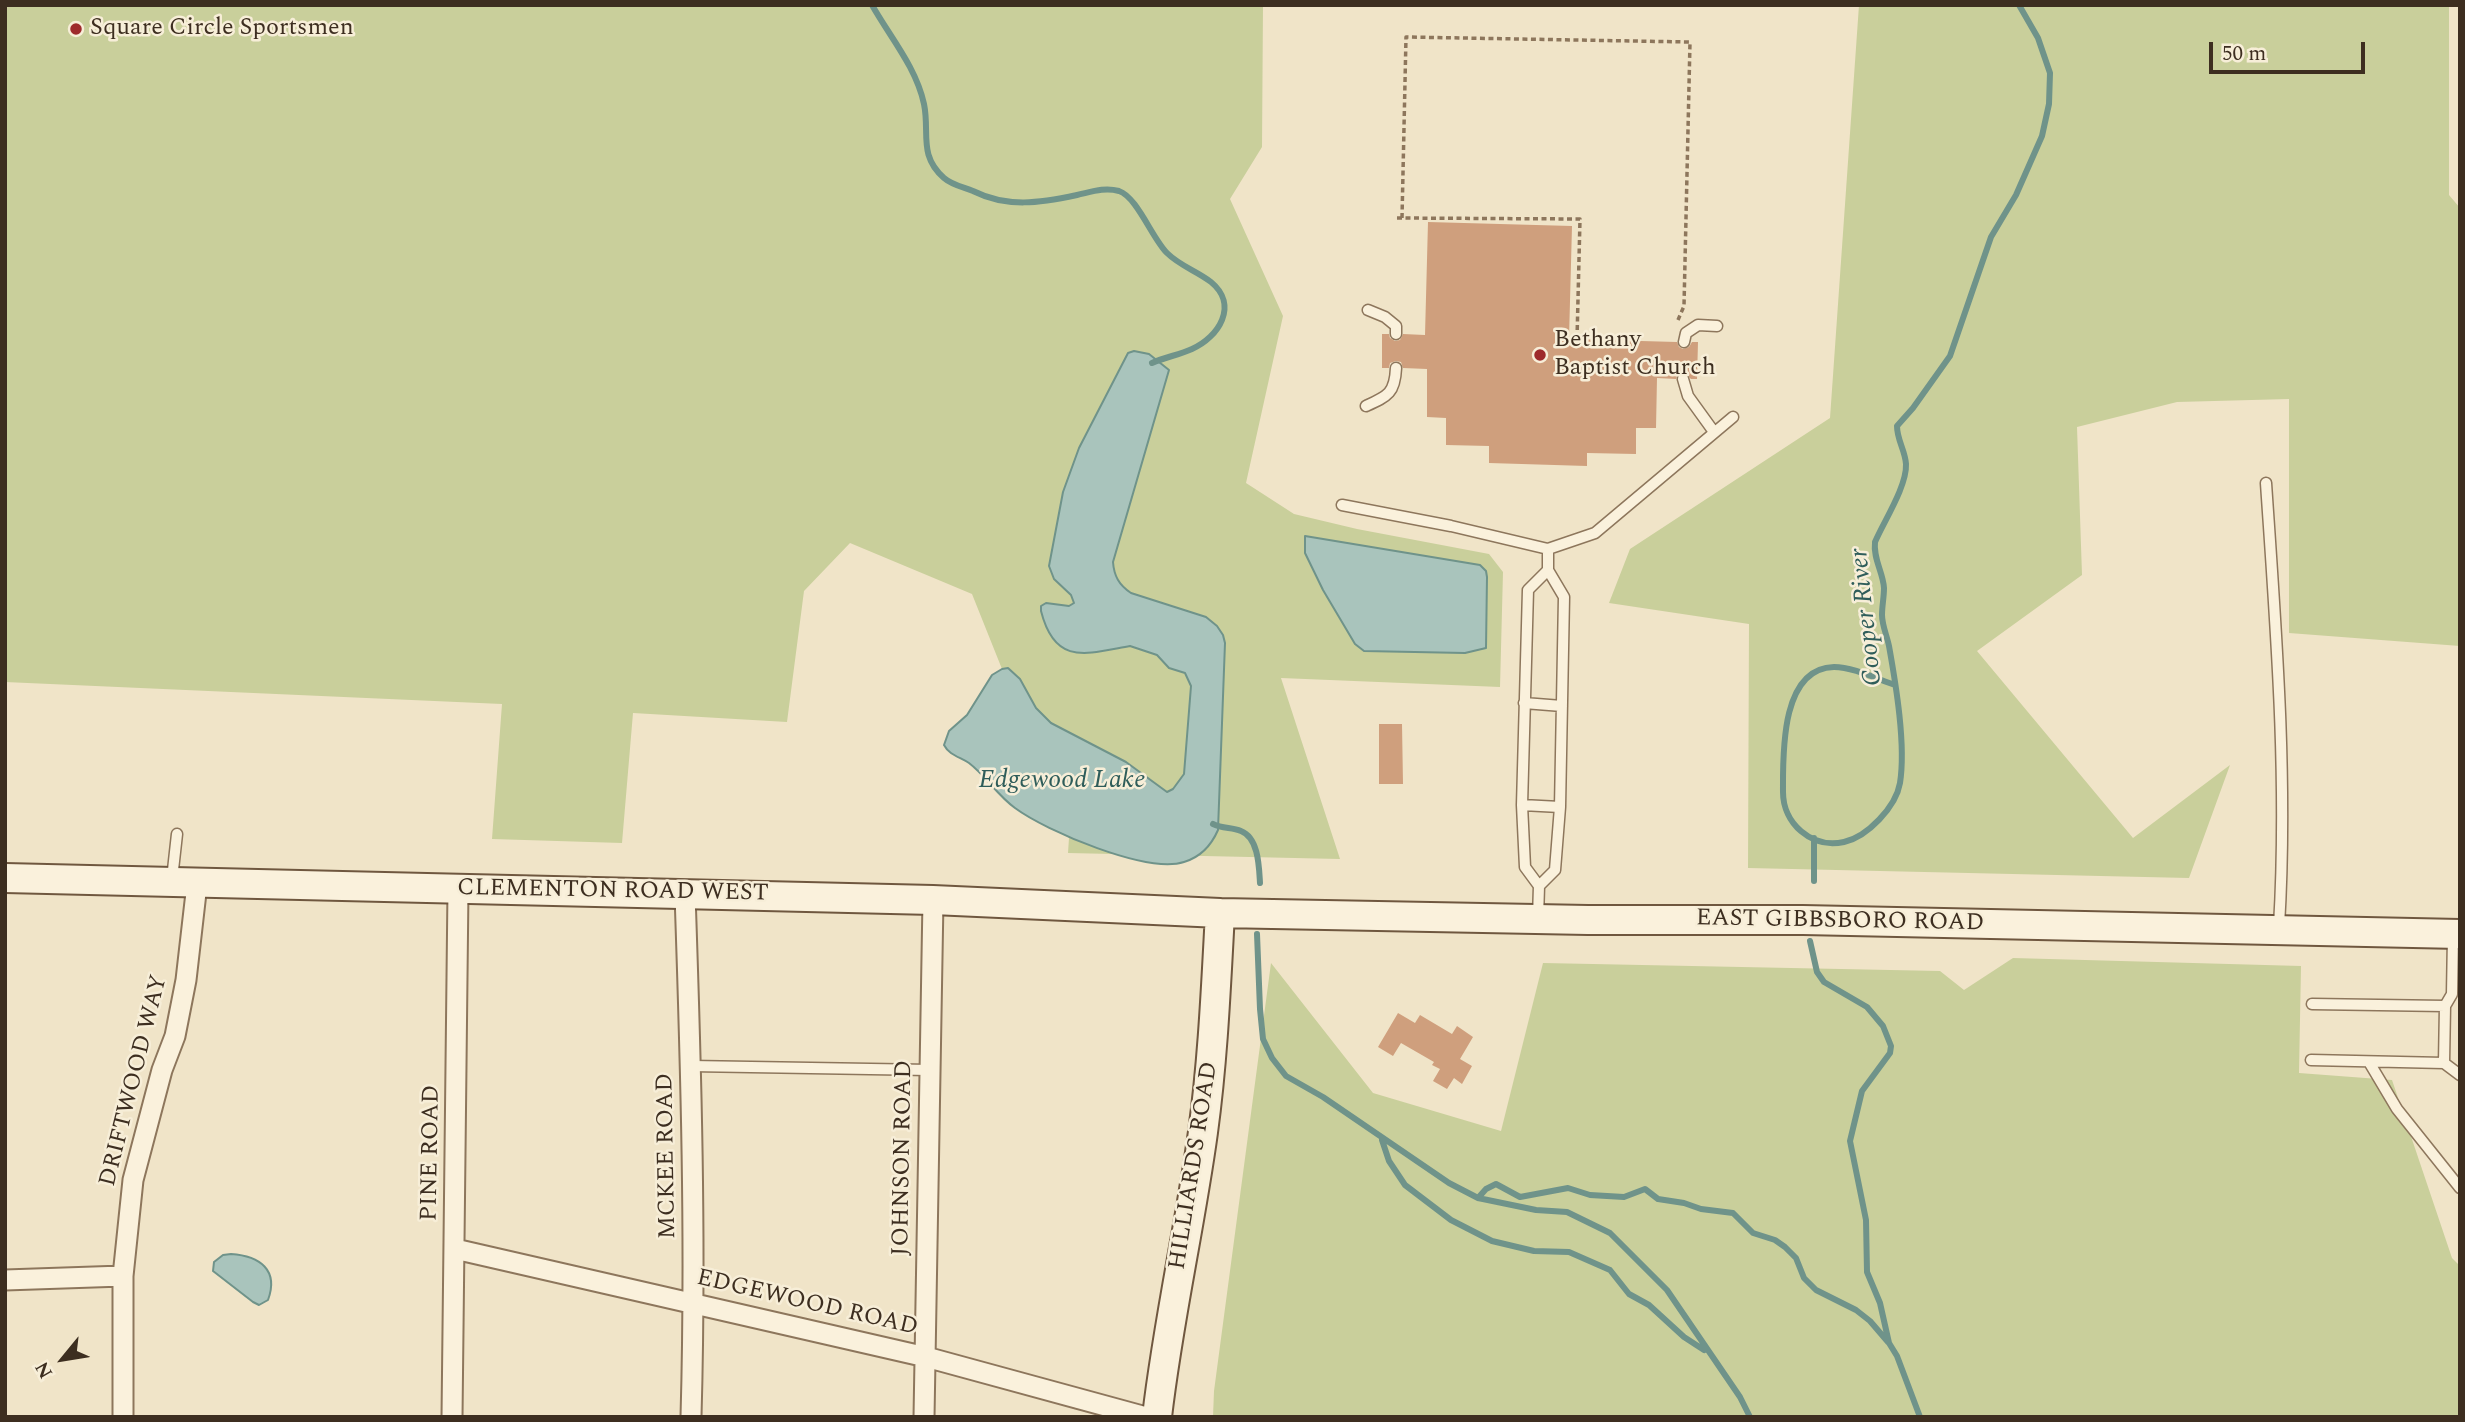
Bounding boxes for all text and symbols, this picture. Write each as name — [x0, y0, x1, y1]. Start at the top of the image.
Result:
place label: Square Circle Sportsmen — [90, 15, 354, 43]
marker: Square Circle Sportsmen — [68, 21, 84, 37]
scale bar — [2213, 28, 2369, 72]
text: 50 m — [2222, 38, 2266, 70]
place label: Bethany Baptist Church — [1554, 327, 1716, 383]
marker: Bethany Baptist Church — [1532, 347, 1548, 363]
water label: Cooper River — [1845, 546, 1891, 688]
water label: Edgewood Lake — [979, 766, 1145, 798]
street label: CLEMENTON ROAD WEST — [457, 875, 769, 909]
street label: EAST GIBBSBORO ROAD — [1696, 905, 1984, 939]
street label: DRIFTWOOD WAY — [95, 972, 175, 1190]
street label: JOHNSON ROAD — [888, 1060, 920, 1256]
street label: HILLIARDS ROAD — [1164, 1060, 1226, 1272]
street label: MCKEE ROAD — [652, 1073, 684, 1239]
street label: PINE ROAD — [416, 1085, 448, 1221]
street label: EDGEWOOD ROAD — [694, 1265, 920, 1343]
north arrow — [28, 1324, 98, 1394]
text: N — [28, 1356, 61, 1384]

